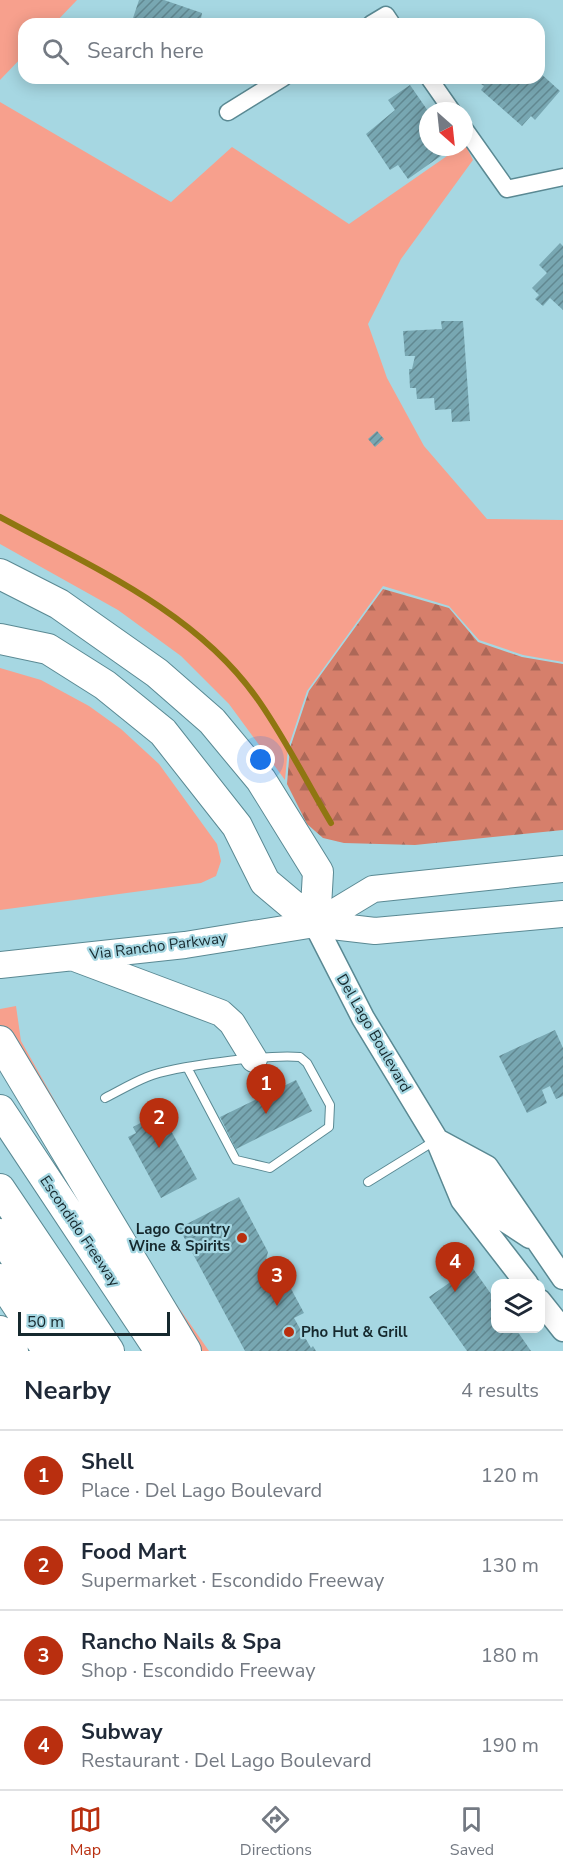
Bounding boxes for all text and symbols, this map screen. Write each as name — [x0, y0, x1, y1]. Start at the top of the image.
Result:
search box — [18, 18, 545, 84]
icon: search — [39, 35, 72, 68]
text: Search here — [87, 36, 204, 66]
north arrow — [419, 102, 473, 156]
your location — [246, 745, 275, 774]
street label: Via Rancho Parkway — [88, 928, 228, 964]
street label: Del Lago Boulevard — [332, 970, 416, 1096]
pin: 1 — [246, 1064, 286, 1114]
pin: 2 — [140, 1098, 178, 1148]
street label: Escondido Freeway — [35, 1172, 125, 1291]
place label: Lago Country Wine & Spirits — [129, 1219, 230, 1256]
marker: Lago Country Wine & Spirits — [235, 1231, 249, 1245]
pin: 4 — [436, 1242, 474, 1292]
pin: 3 — [258, 1256, 296, 1306]
map controls — [491, 1279, 545, 1333]
button: layers — [491, 1279, 545, 1333]
scale bar — [18, 1309, 170, 1336]
text: 50 m — [27, 1311, 64, 1333]
place label: Pho Hut & Grill — [301, 1322, 408, 1342]
marker: Pho Hut & Grill — [282, 1325, 296, 1339]
text: Nearby — [24, 1373, 111, 1408]
text: 4 results — [461, 1377, 539, 1404]
text: Shell — [81, 1447, 134, 1477]
text: 1 — [38, 1462, 50, 1489]
text: 120 m — [481, 1462, 539, 1489]
text: Place · Del Lago Boulevard — [81, 1477, 322, 1504]
text: Food Mart — [81, 1537, 186, 1567]
text: 2 — [38, 1552, 50, 1579]
text: 130 m — [481, 1552, 539, 1579]
text: Supermarket · Escondido Freeway — [81, 1567, 384, 1594]
text: Rancho Nails & Spa — [81, 1627, 281, 1657]
text: 3 — [38, 1642, 50, 1669]
text: 180 m — [481, 1642, 539, 1669]
text: Shop · Escondido Freeway — [81, 1657, 316, 1684]
text: Subway — [81, 1717, 163, 1747]
text: 4 — [38, 1732, 50, 1759]
text: 190 m — [481, 1732, 539, 1759]
text: Restaurant · Del Lago Boulevard — [81, 1747, 372, 1774]
tab: Map — [69, 1803, 102, 1861]
tab: Directions — [240, 1803, 312, 1861]
tab: Saved — [450, 1803, 494, 1861]

